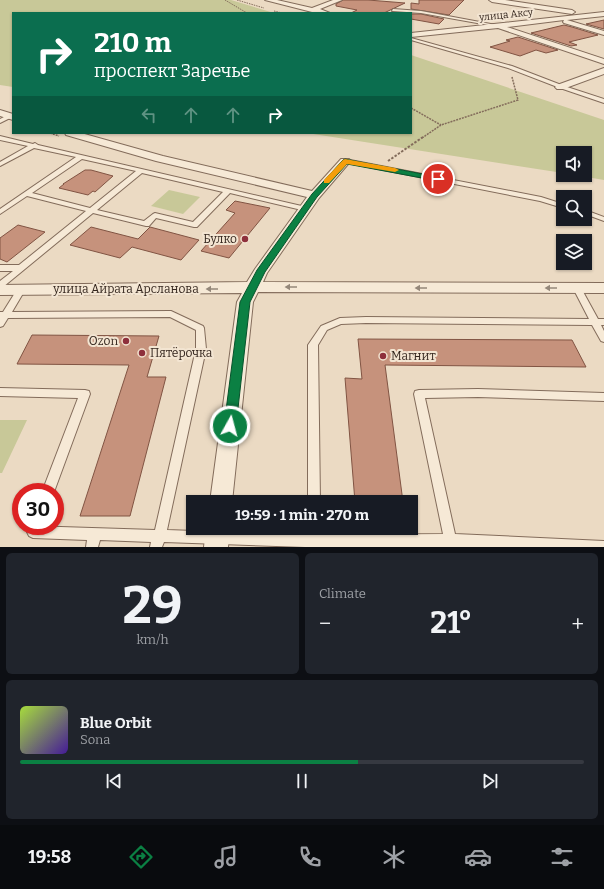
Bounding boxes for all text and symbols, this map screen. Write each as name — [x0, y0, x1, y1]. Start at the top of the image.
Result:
street label: улица Аксу — [478, 6, 534, 24]
text: 210 m — [94, 26, 171, 59]
icon: right — [28, 28, 80, 80]
text: проспект Заречье — [94, 60, 250, 82]
icon: left — [138, 104, 160, 126]
icon: ahead — [180, 104, 202, 126]
icon: ahead — [222, 104, 244, 126]
icon: right — [264, 104, 286, 126]
map controls — [556, 146, 592, 270]
button: sound — [556, 146, 592, 182]
pin — [421, 162, 455, 196]
icon: arrive — [427, 168, 449, 190]
button: search — [556, 190, 592, 226]
place label: Булко — [203, 232, 237, 246]
marker: Булко — [240, 234, 250, 244]
button: layers — [556, 234, 592, 270]
street label: улица Айрата Арсланова — [52, 282, 199, 296]
one-way arrow — [284, 284, 297, 290]
one-way arrow — [414, 285, 427, 291]
one-way arrow — [544, 285, 557, 291]
one-way arrow — [205, 286, 218, 292]
place label: Ozon — [89, 334, 118, 348]
marker: Ozon — [121, 336, 131, 346]
place label: Пятёрочка — [150, 346, 213, 360]
marker: Пятёрочка — [137, 348, 147, 358]
place label: Магнит — [391, 349, 436, 363]
marker: Магнит — [378, 351, 388, 361]
position arrow — [209, 405, 251, 447]
speed limit sign: 30 — [12, 483, 64, 535]
text: 19:59 · 1 min · 270 m — [235, 506, 369, 524]
text: 29 — [122, 574, 183, 637]
text: Climate — [319, 586, 366, 601]
text: 21° — [430, 605, 472, 641]
text: − — [319, 610, 331, 637]
text: + — [571, 610, 584, 637]
text: km/h — [136, 632, 169, 647]
text: Blue Orbit — [80, 714, 152, 732]
text: Sona — [80, 732, 110, 747]
icon: previous — [103, 770, 125, 792]
icon: pause — [291, 770, 313, 792]
icon: next — [479, 770, 501, 792]
icon: directions — [127, 843, 155, 871]
icon: music — [212, 843, 240, 871]
icon: phone — [296, 843, 324, 871]
icon: climate — [380, 843, 408, 871]
icon: car — [464, 843, 492, 871]
icon: filters — [548, 843, 576, 871]
text: 19:58 — [28, 846, 71, 868]

